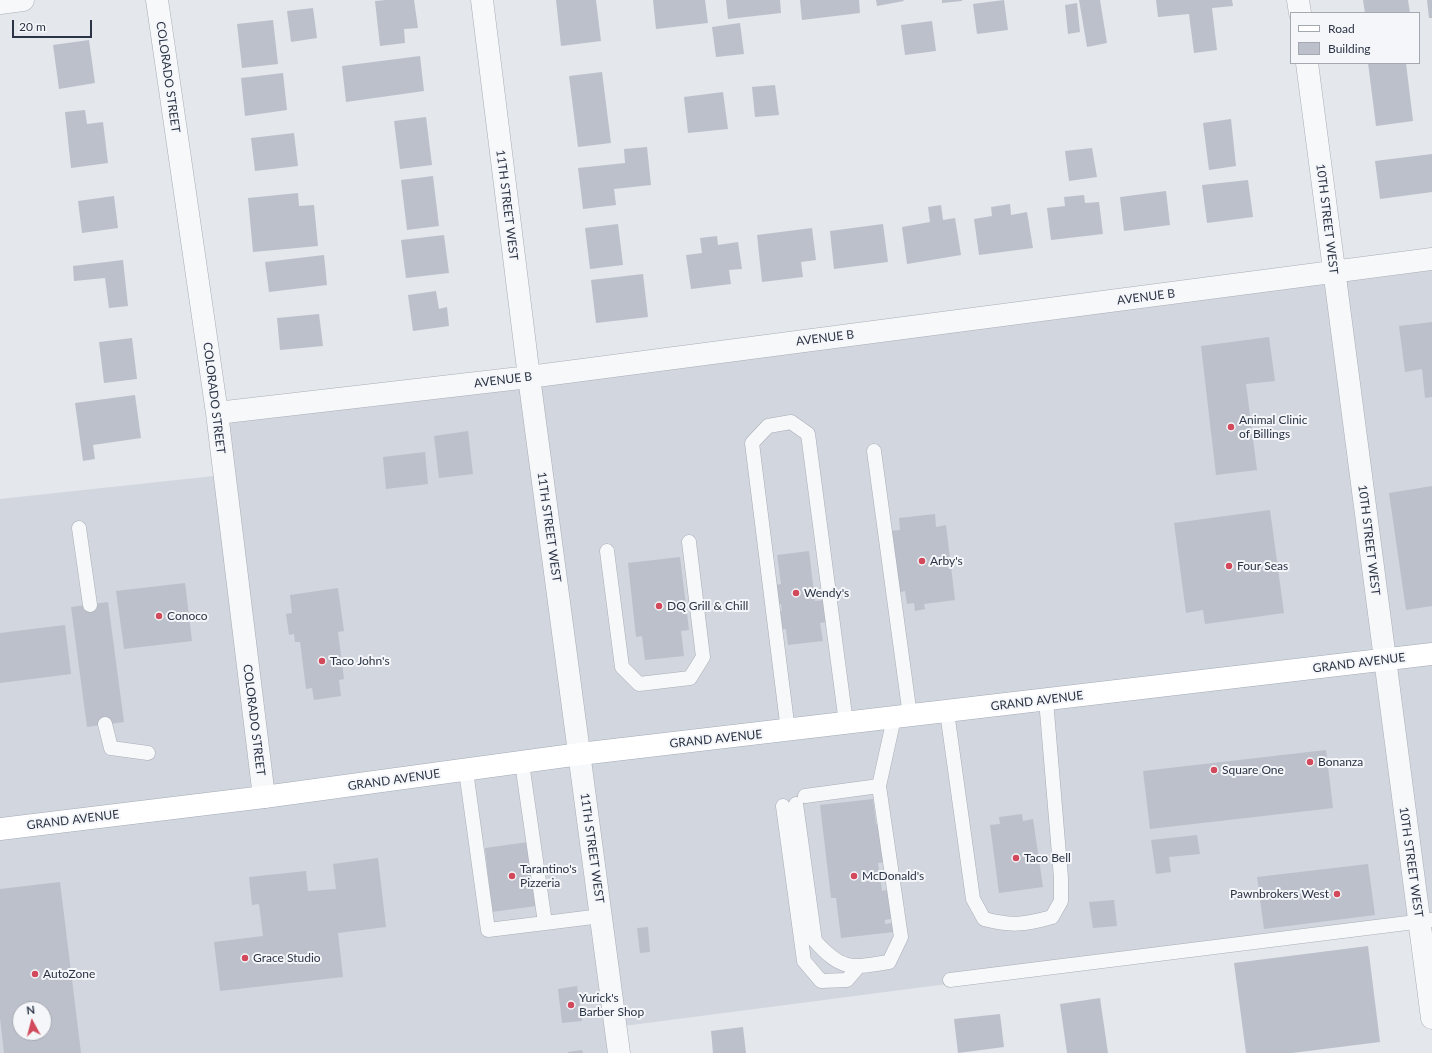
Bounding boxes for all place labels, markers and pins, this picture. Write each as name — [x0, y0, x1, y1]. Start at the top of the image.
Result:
place label: Animal Clinic of Billings — [1239, 413, 1307, 441]
marker: Animal Clinic of Billings — [1226, 422, 1236, 432]
place label: Arby's — [930, 554, 963, 568]
marker: Arby's — [917, 556, 927, 566]
place label: Four Seas — [1237, 559, 1288, 573]
marker: Four Seas — [1224, 561, 1234, 571]
place label: Wendy's — [804, 586, 849, 600]
marker: Wendy's — [791, 588, 801, 598]
place label: DQ Grill & Chill — [667, 599, 748, 613]
marker: DQ Grill & Chill — [654, 601, 664, 611]
place label: Conoco — [167, 609, 208, 623]
marker: Conoco — [154, 611, 164, 621]
place label: Taco John's — [330, 654, 390, 668]
marker: Taco John's — [317, 656, 327, 666]
place label: Bonanza — [1318, 755, 1363, 769]
marker: Bonanza — [1305, 757, 1315, 767]
place label: Square One — [1222, 763, 1284, 777]
marker: Square One — [1209, 765, 1219, 775]
place label: Taco Bell — [1024, 851, 1071, 865]
marker: Taco Bell — [1011, 853, 1021, 863]
place label: Tarantino's Pizzeria — [520, 862, 577, 890]
place label: McDonald's — [862, 869, 924, 883]
marker: Tarantino's Pizzeria — [507, 871, 517, 881]
marker: McDonald's — [849, 871, 859, 881]
place label: Pawnbrokers West — [1230, 887, 1329, 901]
marker: Pawnbrokers West — [1332, 889, 1342, 899]
place label: Grace Studio — [253, 951, 321, 965]
marker: Grace Studio — [240, 953, 250, 963]
place label: AutoZone — [43, 967, 95, 981]
marker: AutoZone — [30, 969, 40, 979]
place label: Yurick's Barber Shop — [579, 991, 644, 1019]
marker: Yurick's Barber Shop — [566, 1000, 576, 1010]

